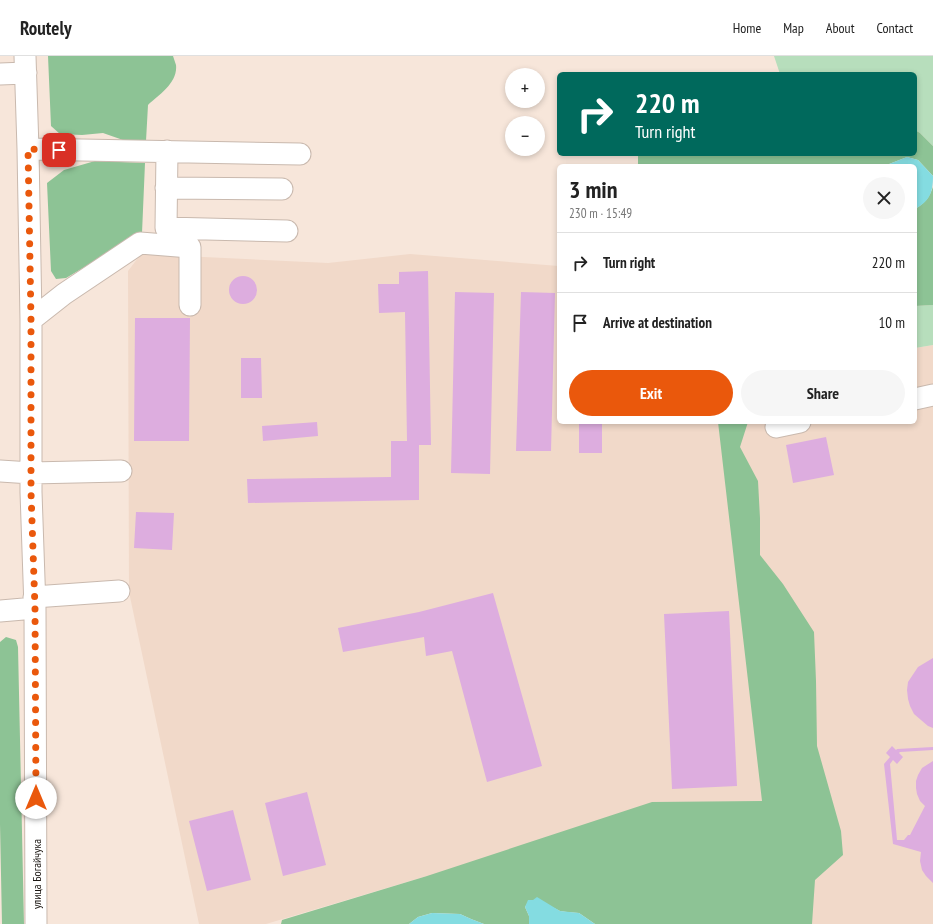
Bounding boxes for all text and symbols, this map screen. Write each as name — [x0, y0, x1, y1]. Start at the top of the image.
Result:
text: Routely — [20, 16, 72, 40]
text: Home — [733, 19, 761, 37]
text: Map — [783, 19, 804, 37]
text: About — [826, 19, 855, 37]
text: Contact — [877, 19, 913, 37]
map controls — [505, 68, 545, 156]
button: + — [505, 68, 545, 108]
text: 220 m — [635, 84, 699, 121]
icon: right — [569, 88, 621, 140]
button: − — [505, 116, 545, 156]
text: Turn right — [635, 120, 695, 143]
pin — [42, 133, 76, 167]
icon: arrive — [48, 139, 70, 161]
text: 3 min — [569, 174, 617, 205]
button: close — [863, 177, 905, 219]
text: 230 m · 15:49 — [569, 205, 632, 222]
icon: right — [569, 252, 591, 274]
text: Turn right — [603, 253, 655, 272]
text: 220 m — [872, 253, 905, 272]
icon: arrive — [569, 312, 591, 334]
text: Arrive at destination — [603, 313, 712, 332]
text: 10 m — [879, 313, 905, 332]
button: Exit — [569, 370, 733, 416]
button: Share — [741, 370, 905, 416]
position arrow — [15, 777, 57, 819]
street label: улица Богайчука — [29, 839, 44, 909]

